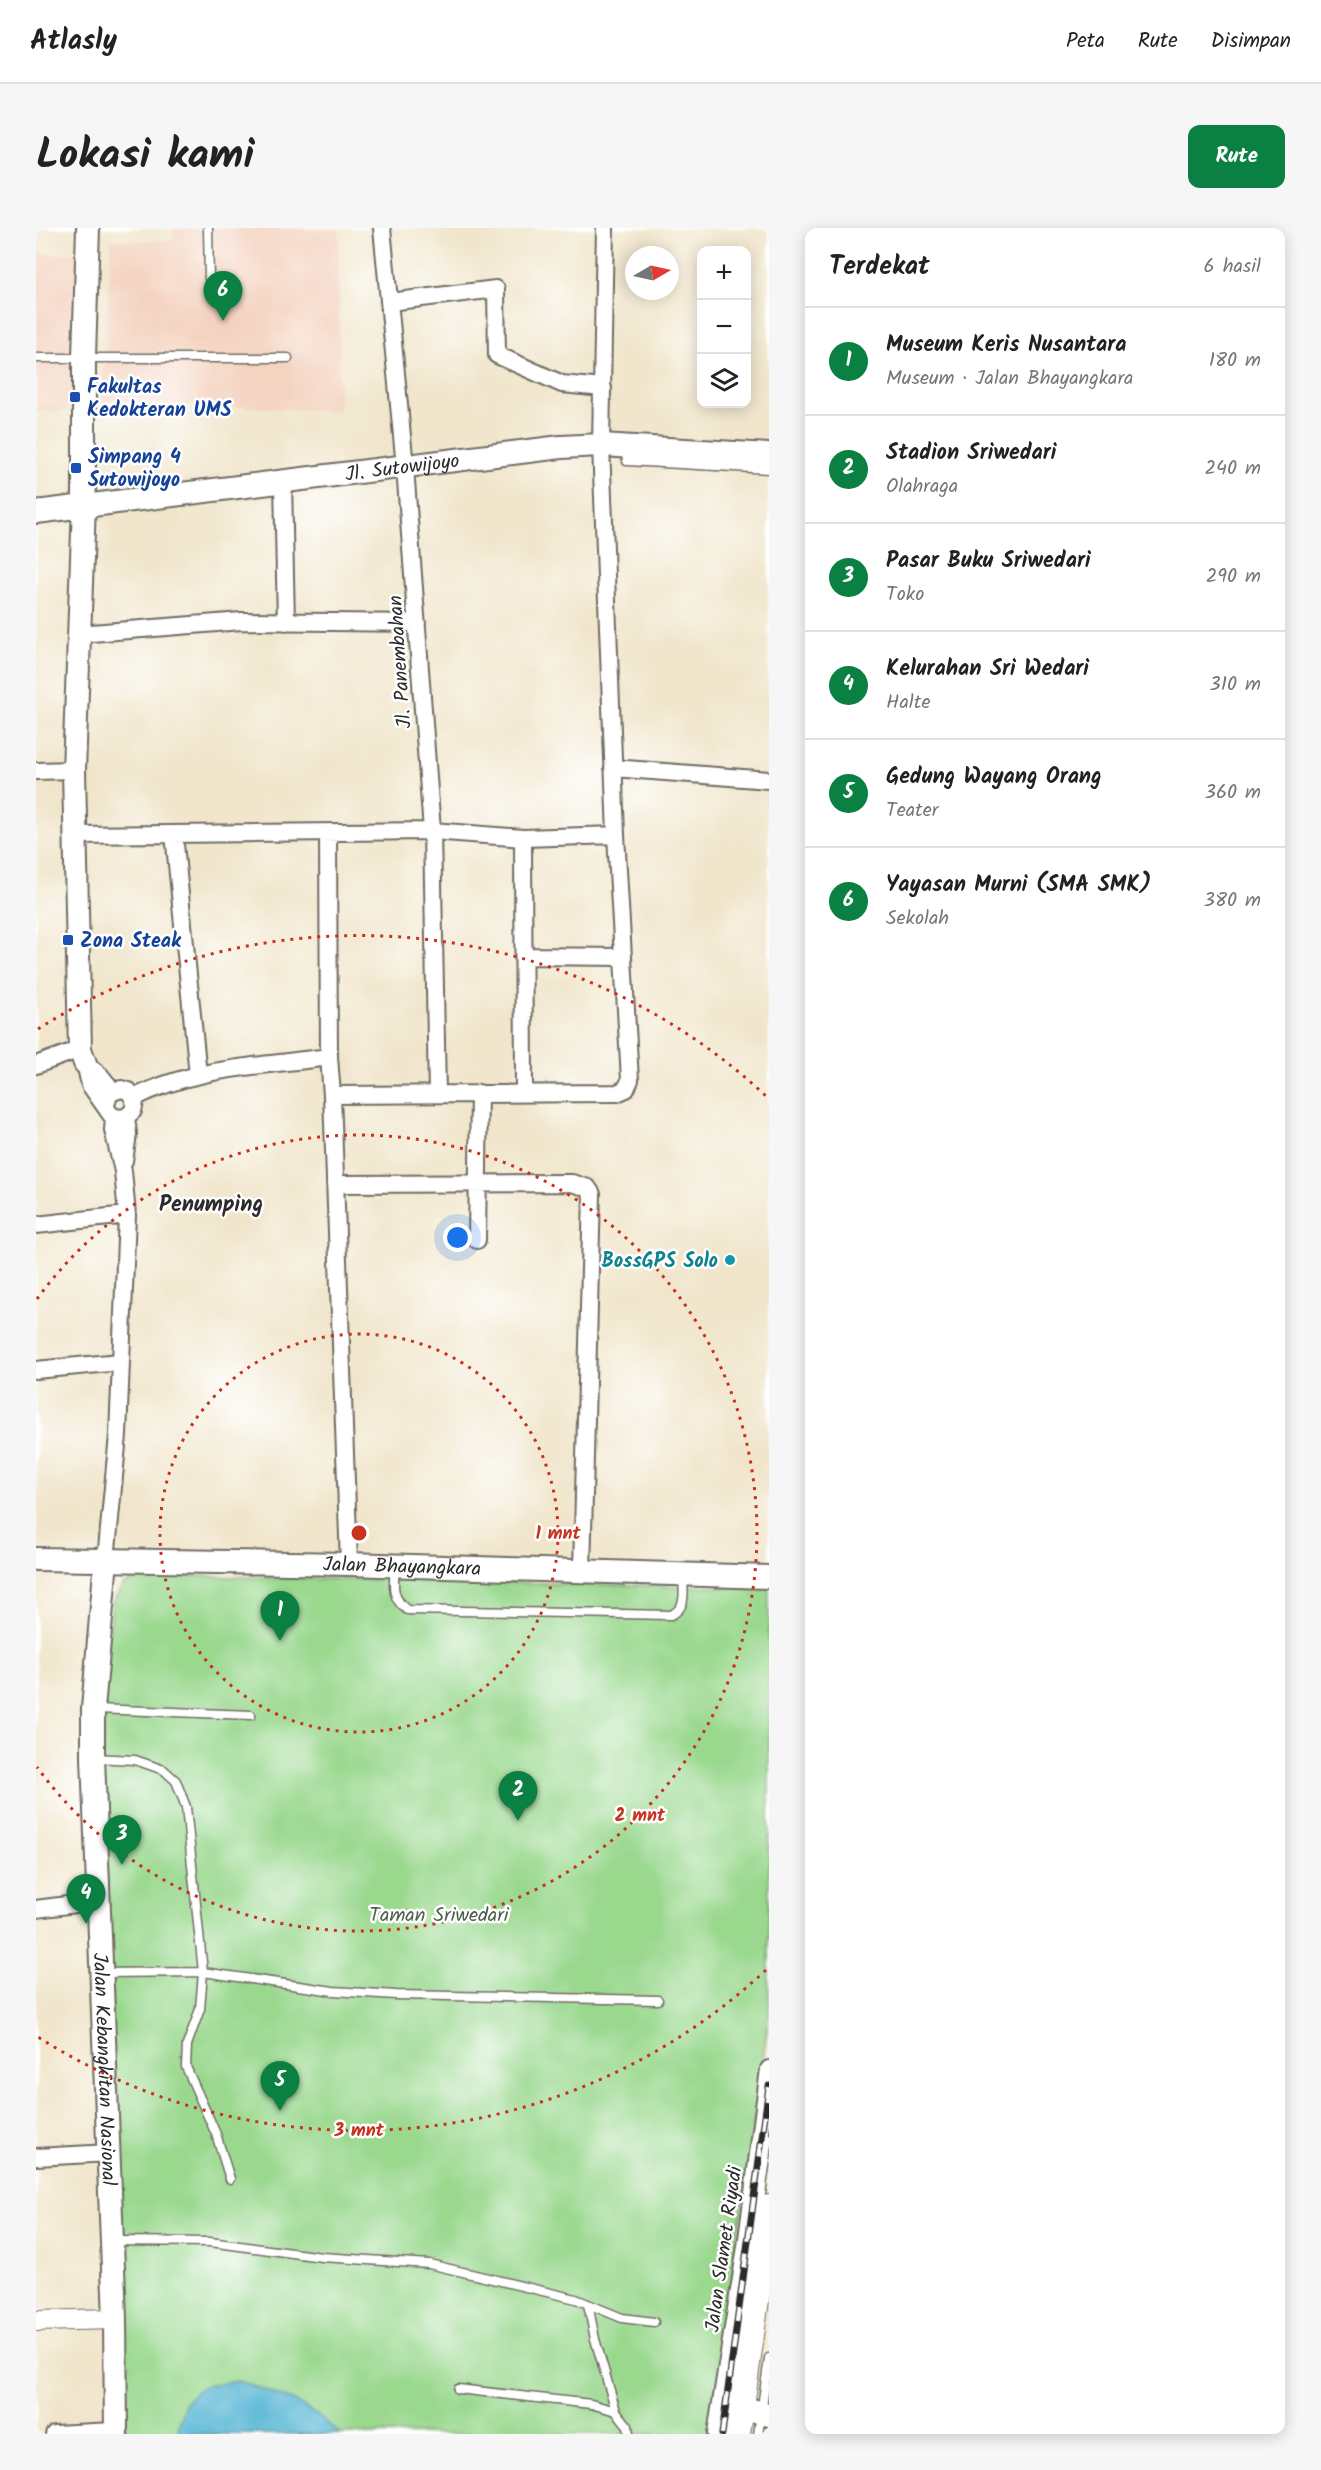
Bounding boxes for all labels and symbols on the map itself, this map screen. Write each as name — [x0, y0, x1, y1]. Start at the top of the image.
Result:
north arrow — [625, 246, 679, 300]
pin: 6 — [204, 272, 243, 321]
place label: Fakultas Kedokteran UMS — [87, 372, 233, 427]
marker: Fakultas Kedokteran UMS — [68, 390, 82, 404]
place label: Simpang 4 Sutowijoyo — [88, 442, 181, 497]
street label: Jl. Sutowijoyo — [343, 446, 461, 492]
marker: Simpang 4 Sutowijoyo — [69, 461, 83, 475]
street label: Jl. Panembahan — [380, 594, 422, 730]
place label: Zona Steak — [80, 926, 182, 958]
marker: Zona Steak — [61, 933, 75, 947]
district label: Penumping — [159, 1188, 263, 1223]
your location — [443, 1223, 472, 1252]
place label: BossGPS Solo — [601, 1246, 718, 1278]
marker: BossGPS Solo — [723, 1253, 737, 1267]
text: 1 mnt — [535, 1520, 581, 1549]
centre of rings — [349, 1523, 369, 1543]
street label: Jalan Bhayangkara — [322, 1550, 482, 1586]
pin: 1 — [260, 1592, 300, 1641]
pin: 2 — [498, 1772, 538, 1821]
text: 2 mnt — [615, 1802, 666, 1831]
pin: 3 — [102, 1816, 142, 1865]
pin: 4 — [67, 1874, 106, 1924]
park label: Taman Sriwedari — [369, 1900, 510, 1932]
street label: Jalan Kebangkitan Nasional — [83, 1952, 124, 2186]
pin: 5 — [260, 2062, 300, 2111]
text: 3 mnt — [333, 2117, 385, 2146]
street label: Jalan Slamet Riyadi — [697, 2163, 753, 2334]

